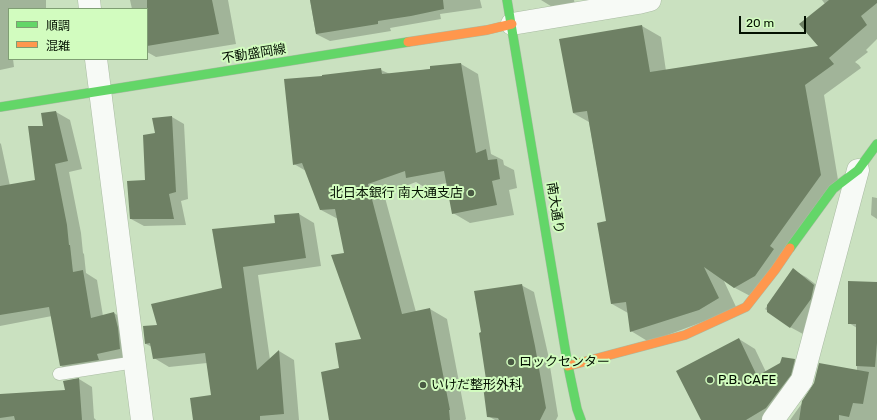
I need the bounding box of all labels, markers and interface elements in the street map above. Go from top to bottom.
legend [8,8,148,60]
scale bar [741,8,808,34]
text: 20 m [746,16,774,30]
text: 順調 [46,19,70,33]
text: 混雑 [46,39,70,53]
street label: 不動盛岡線 [221,41,287,67]
street label: 南大通り [543,181,567,235]
place label: 北日本銀行 南大通支店 [330,185,463,201]
marker: 北日本銀行 南大通支店 [466,188,476,198]
place label: ロックセンター [519,354,610,370]
marker: ロックセンター [506,357,516,367]
place label: P.B. CAFE [718,372,776,388]
marker: P.B. CAFE [705,375,715,385]
place label: いけだ整形外科 [431,377,522,393]
marker: いけだ整形外科 [418,380,428,390]

